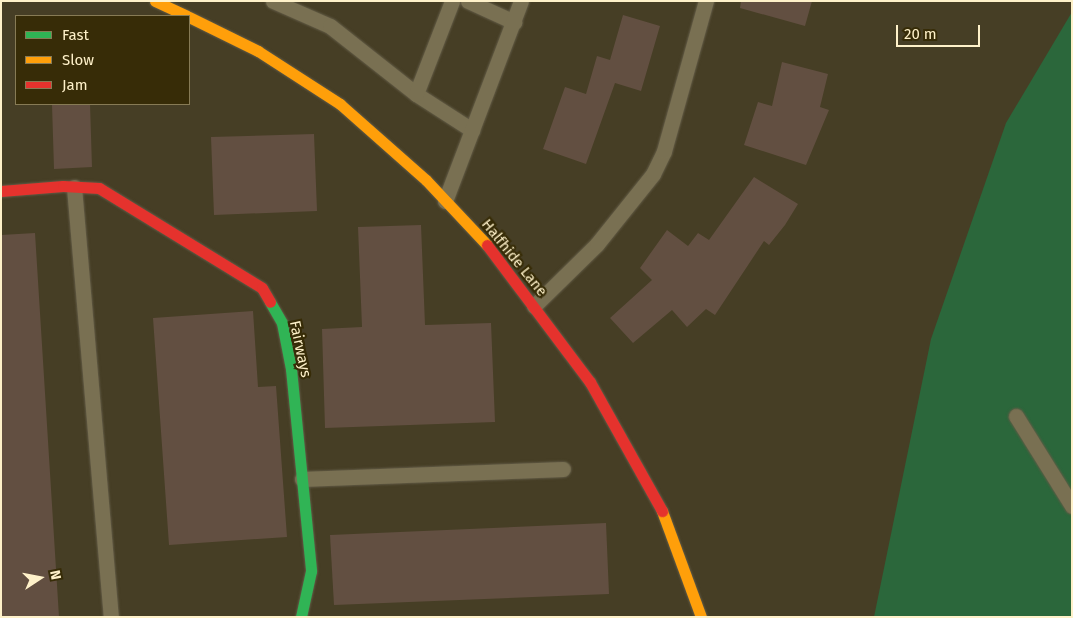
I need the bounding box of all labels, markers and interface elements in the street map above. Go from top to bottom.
legend [15,15,190,105]
scale bar [898,15,982,47]
text: 20 m [904,25,937,43]
text: Fast [62,26,89,44]
text: Slow [62,51,94,69]
text: Jam [62,76,88,94]
street label: Halfhide Lane [477,216,551,300]
street label: Fairways [285,319,315,379]
north arrow [15,553,65,603]
text: N [46,569,64,581]

